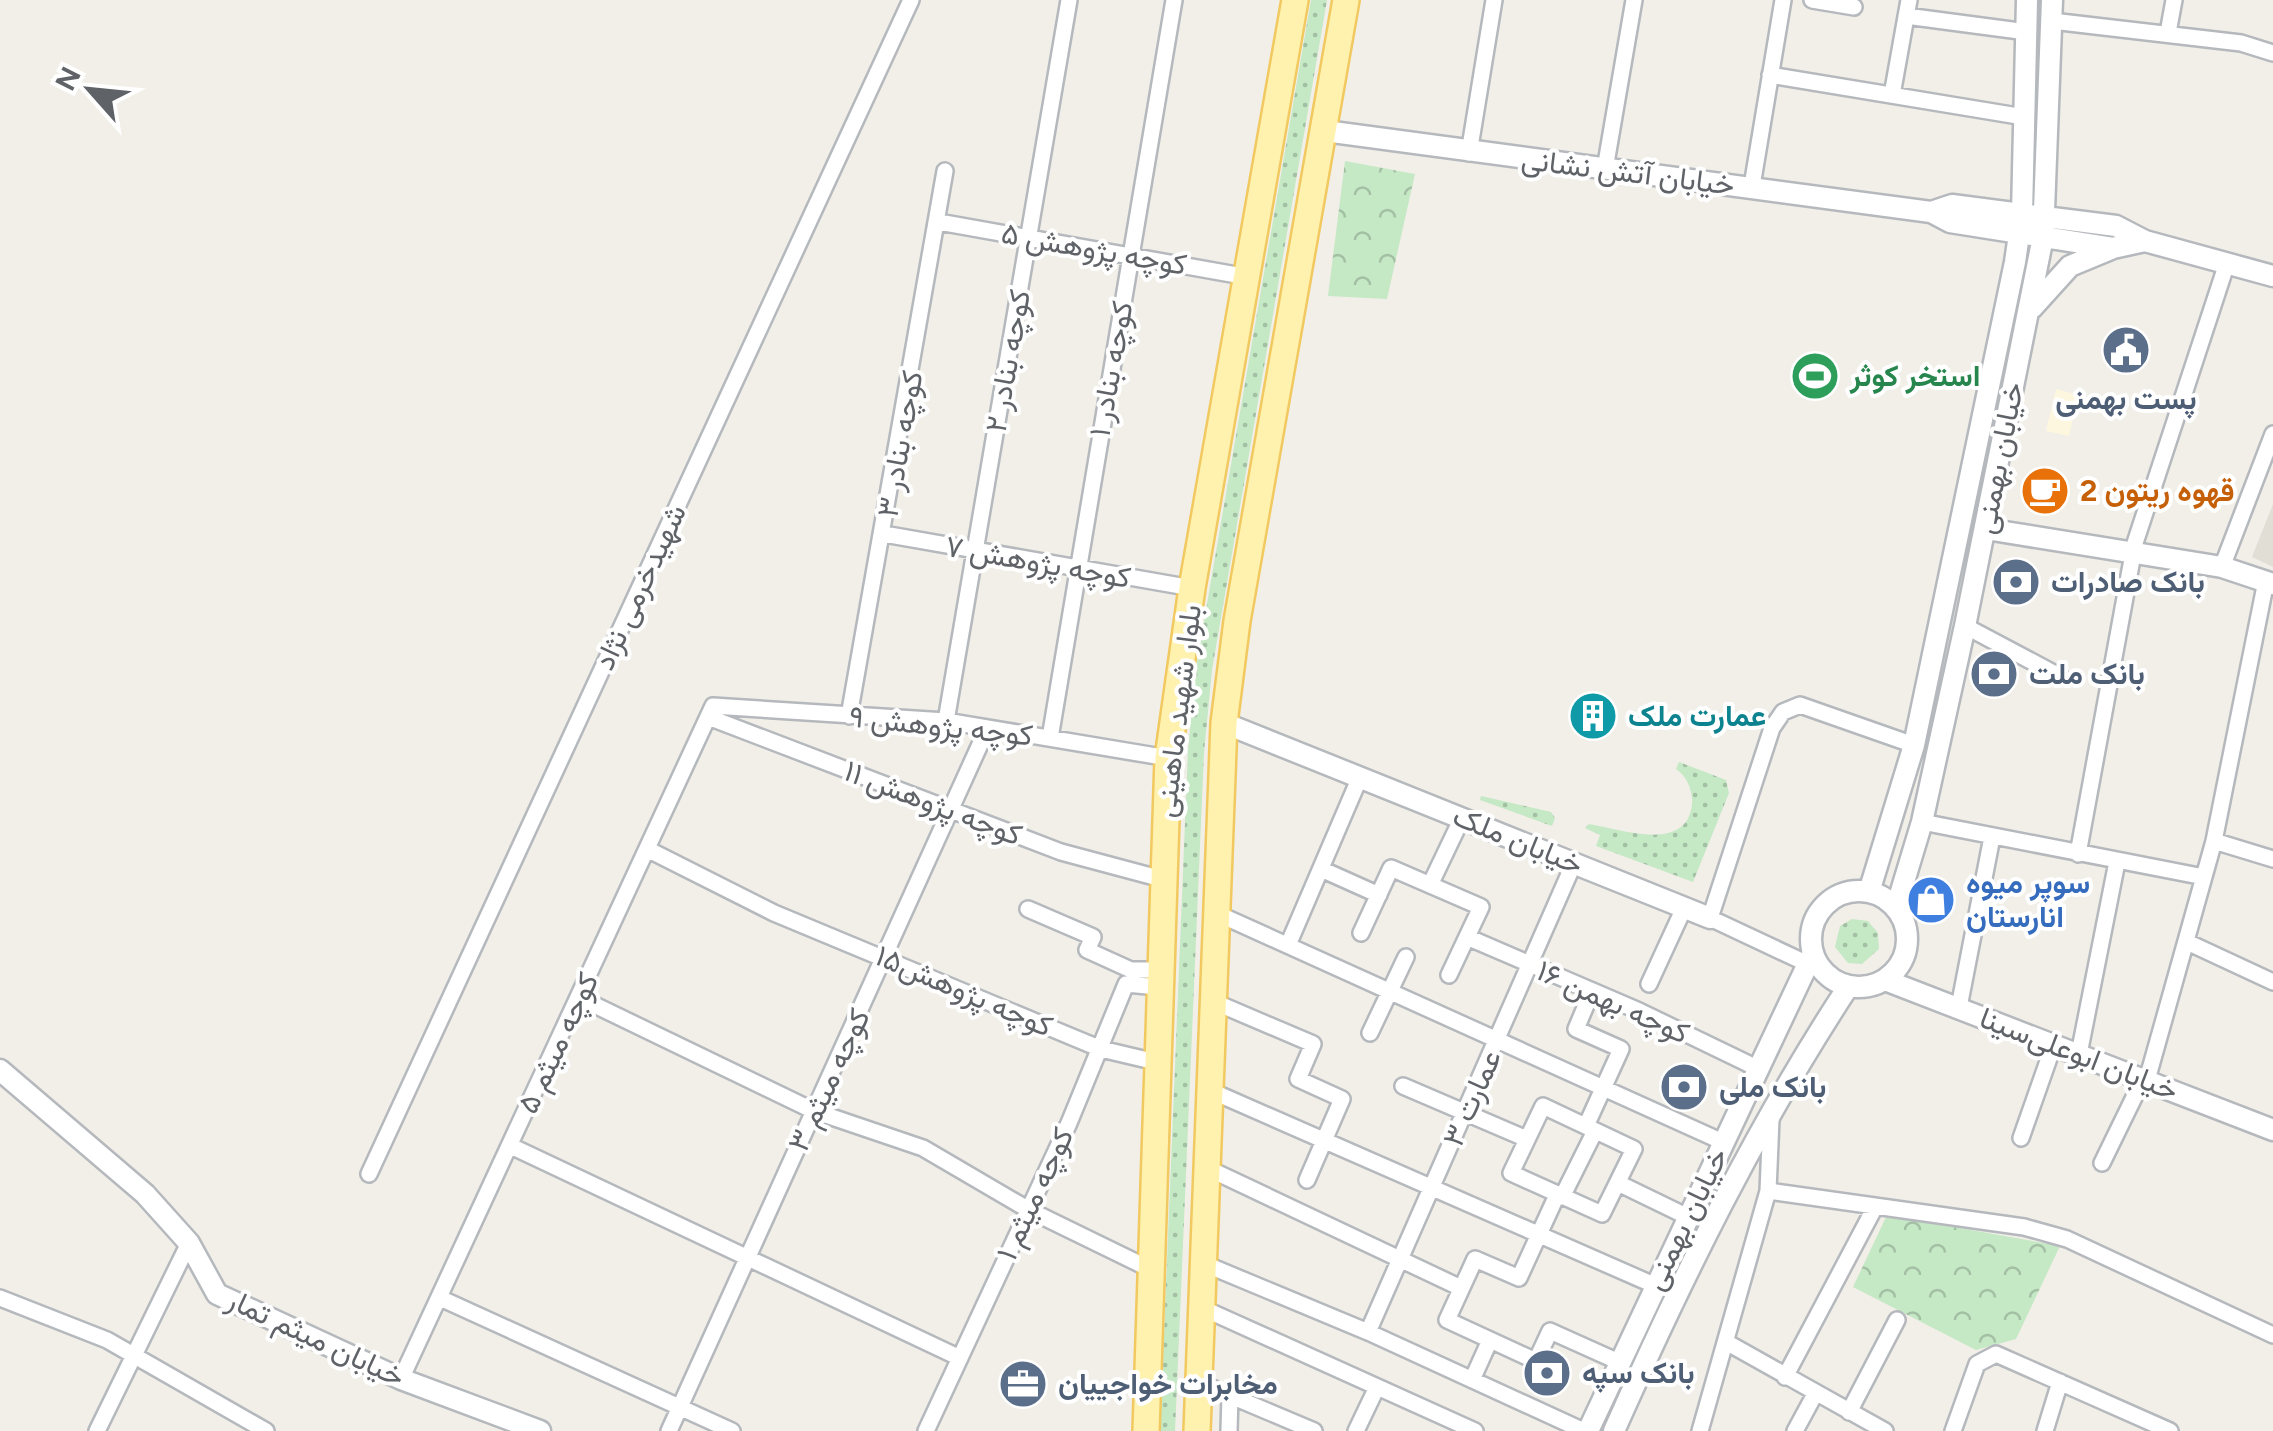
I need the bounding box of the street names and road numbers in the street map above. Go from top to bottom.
street label: خیابان آتش نشانی [1519,140,1737,203]
street label: کوچه پژوهش ۵ [998,214,1190,285]
street label: کوچه بنادر ۲ [977,287,1040,436]
street label: کوچه بنادر ۱ [1080,298,1143,440]
street label: کوچه بنادر ۳ [868,368,933,521]
street label: خیابان بهمنی [1966,379,2031,537]
street label: شهیدخرمی نژاد [585,498,694,676]
street label: کوچه پژوهش ۷ [942,527,1134,598]
street label: بلوار شهید ماهینی [1146,602,1209,820]
street label: کوچه پژوهش ۹ [847,697,1035,756]
street label: کوچه پژوهش ۱۱ [838,752,1027,855]
street label: خیابان ملک [1448,797,1589,882]
street label: کوچه پژوهش۱۵ [869,937,1058,1046]
street label: کوچه بهمن ۱۶ [1530,951,1695,1053]
street label: کوچه میثم ۵ [509,966,608,1120]
street label: خیابان ابوعلی‌سینا [1975,999,2184,1108]
street label: کوچه میثم ۳ [779,1002,880,1158]
street label: عمارت ۳ [1434,1044,1509,1152]
street label: کوچه میثم ۱ [988,1121,1083,1267]
street label: خیابان بهمنی [1635,1142,1736,1296]
street label: خیابان میثم تمار [220,1280,411,1396]

